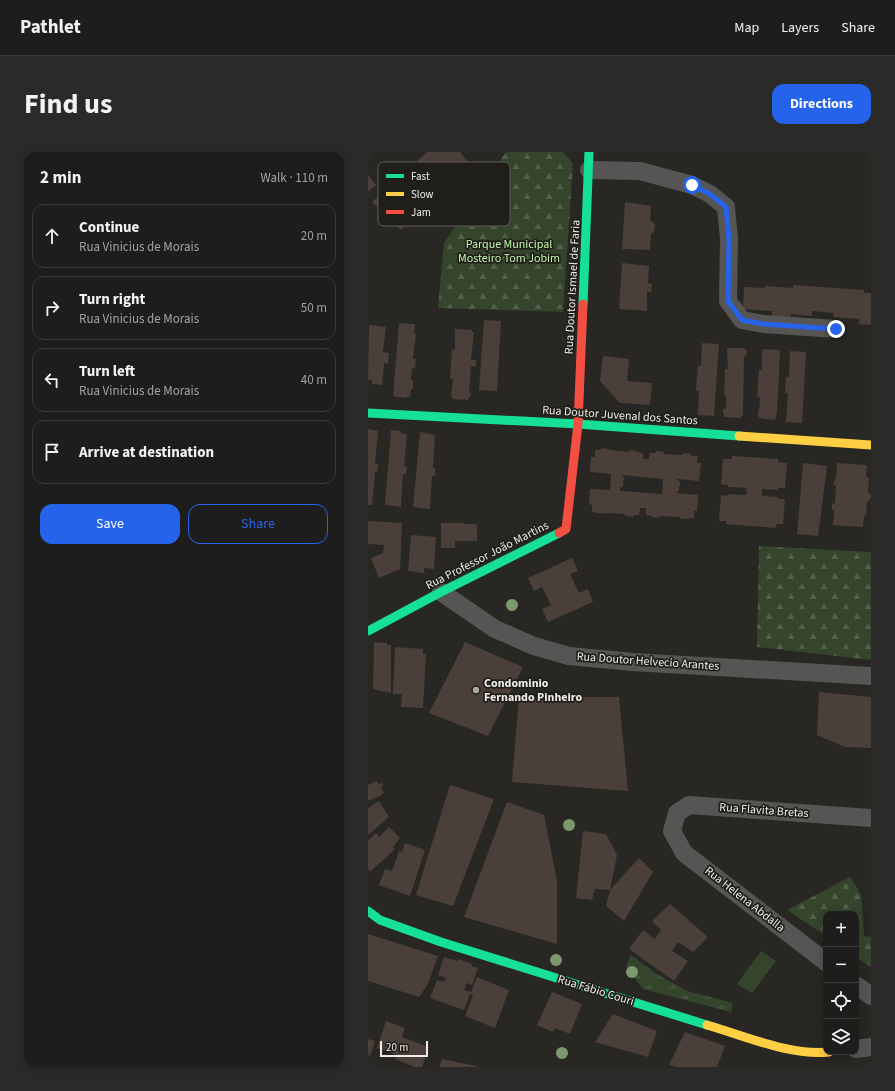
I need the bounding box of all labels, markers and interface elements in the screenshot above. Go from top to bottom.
text: Pathlet [20,14,81,41]
text: Map [734,18,759,38]
text: Layers [781,18,819,38]
text: Share [841,18,875,38]
text: Find us [24,84,112,124]
button: Directions [772,84,871,124]
legend [378,162,510,226]
text: 2 min [40,166,81,190]
text: Walk · 110 m [260,169,328,187]
text: Fast [411,169,430,184]
route start [683,176,701,194]
text: Slow [411,187,434,202]
text: Jam [411,205,431,220]
text: Continue [79,217,139,238]
street label: Rua Doutor Ismael de Faria [560,219,585,355]
icon: ahead [41,225,63,247]
text: 20 m [301,227,327,245]
park label: Parque Municipal Mosteiro Tom Jobim [458,236,560,267]
text: Rua Vinicius de Morais [79,238,199,256]
text: Turn right [79,289,145,310]
icon: right [41,297,63,319]
text: 50 m [301,299,327,317]
text: Rua Vinicius de Morais [79,310,199,328]
route end [827,320,845,338]
text: Turn left [79,361,135,382]
icon: left [41,369,63,391]
text: 40 m [301,371,327,389]
text: Rua Vinicius de Morais [79,382,199,400]
street label: Rua Doutor Juvenal dos Santos [542,402,698,429]
icon: arrive [41,441,63,463]
text: Arrive at destination [79,442,214,463]
button: Save [40,504,180,544]
button: Share [188,504,328,544]
street label: Rua Professor João Martins [423,517,552,594]
street label: Rua Doutor Helvecio Arantes [576,648,720,675]
place label: Condominio Fernando Pinheiro [484,675,582,706]
marker: Condominio Fernando Pinheiro [471,685,481,695]
street label: Rua Flavita Bretas [719,799,809,822]
street label: Rua Helena Abdalla [701,863,788,936]
map controls [823,911,859,1055]
button: + [823,911,859,947]
button: − [823,947,859,983]
street label: Rua Fábio Couri [556,971,636,1010]
button: locate [823,983,859,1019]
button: layers [823,1019,859,1055]
scale bar [380,1039,428,1058]
text: 20 m [386,1040,408,1055]

